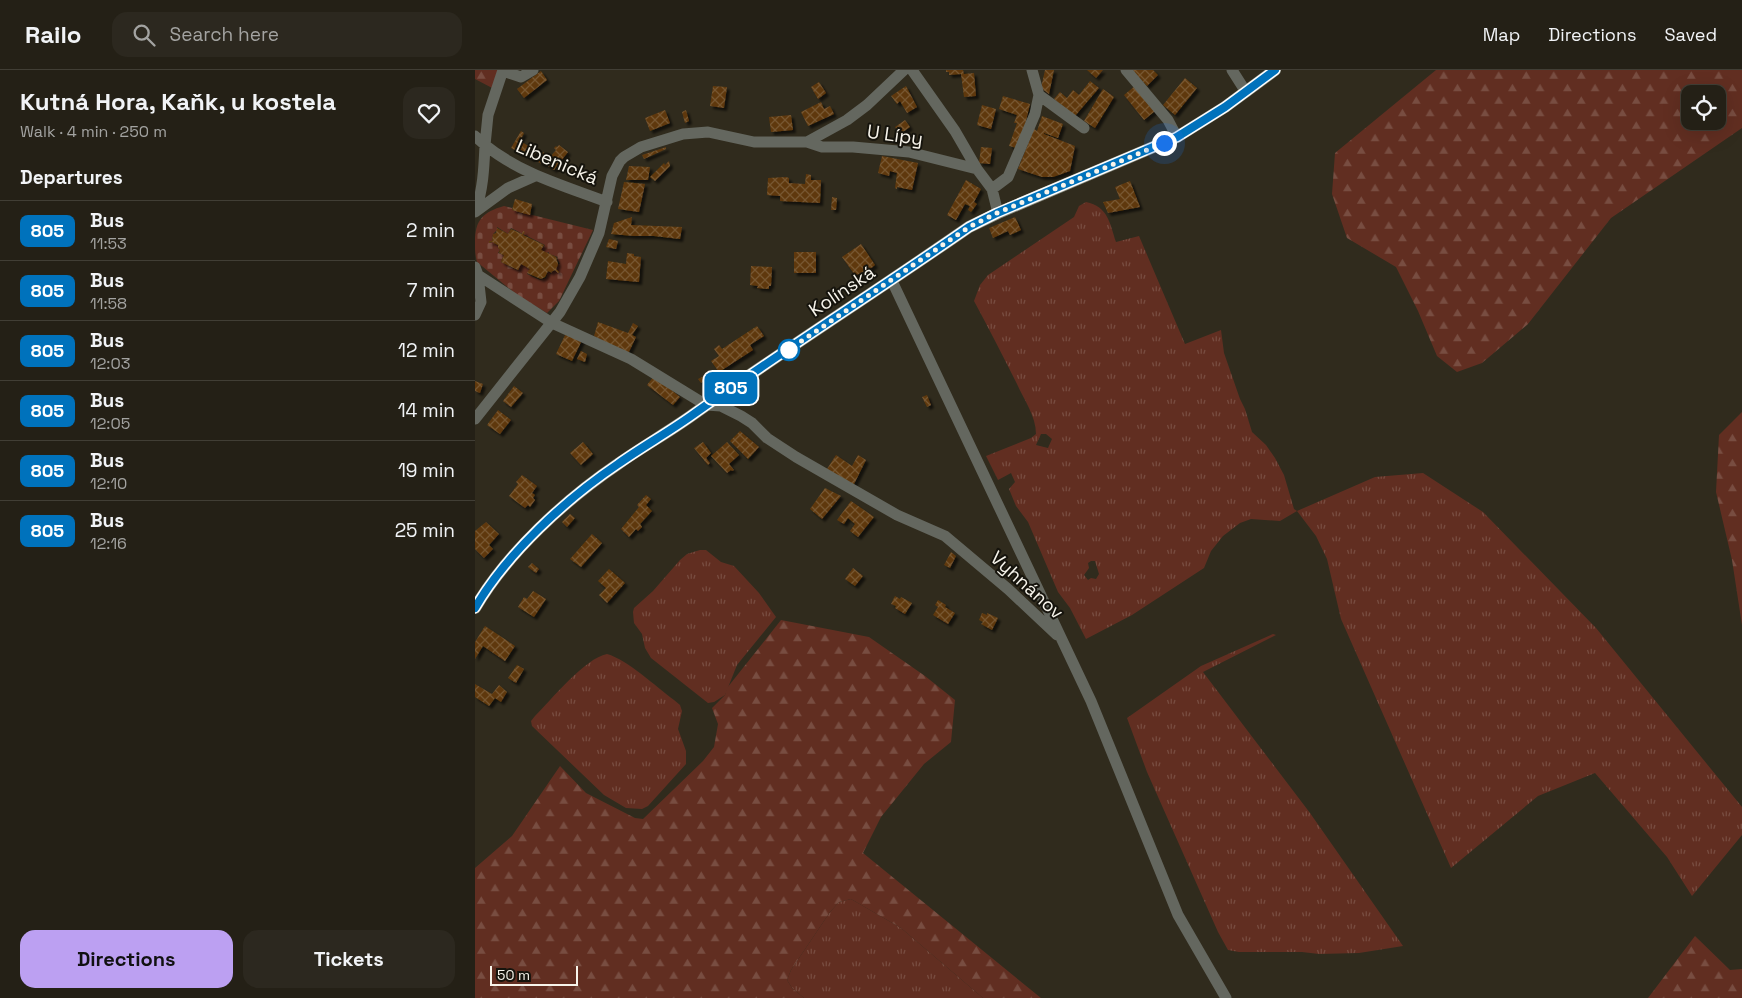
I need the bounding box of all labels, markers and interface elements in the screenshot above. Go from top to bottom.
search box [112,12,462,57]
text: Railo [25,19,82,50]
icon: search [130,21,158,49]
text: Search here [170,22,279,47]
text: Map [1483,23,1520,46]
text: Directions [1548,23,1637,46]
text: Saved [1665,23,1717,46]
map controls [1681,85,1726,130]
button: locate [1681,85,1726,130]
text: Kutná Hora, Kaňk, u kostela [20,86,336,117]
button: heart [403,87,455,139]
street label: U Lípy [865,119,925,151]
text: Walk · 4 min · 250 m [20,121,167,142]
your location [1152,131,1177,156]
street label: Libenická [512,133,602,191]
text: Departures [20,165,123,190]
text: Bus [90,208,124,233]
text: 2 min [406,218,455,243]
text: 805 [31,219,64,242]
text: 11:53 [90,233,127,254]
street label: Kolínská [804,260,880,322]
text: Bus [90,268,124,293]
text: 7 min [407,278,455,303]
text: 805 [31,279,64,302]
text: 11:58 [90,293,127,314]
text: Bus [90,328,124,353]
text: 12 min [398,338,455,363]
text: 805 [31,339,64,362]
unlabelled marker [778,339,800,361]
text: 12:03 [90,353,130,374]
line badge: 805 [702,372,760,404]
text: 805 [714,376,748,399]
text: Bus [90,388,124,413]
text: 14 min [398,398,455,423]
text: 805 [31,399,64,422]
text: 12:05 [90,413,130,434]
text: Bus [90,448,124,473]
text: 19 min [398,458,455,483]
text: 805 [31,459,64,482]
text: 12:10 [90,473,127,494]
text: Bus [90,508,124,533]
text: 25 min [395,518,455,543]
text: 805 [31,519,64,542]
text: 12:16 [90,533,127,554]
street label: Vyhnánov [985,545,1069,625]
button: Directions [20,930,233,988]
button: Tickets [243,930,455,988]
scale bar [490,963,577,986]
text: 50 m [497,966,530,984]

